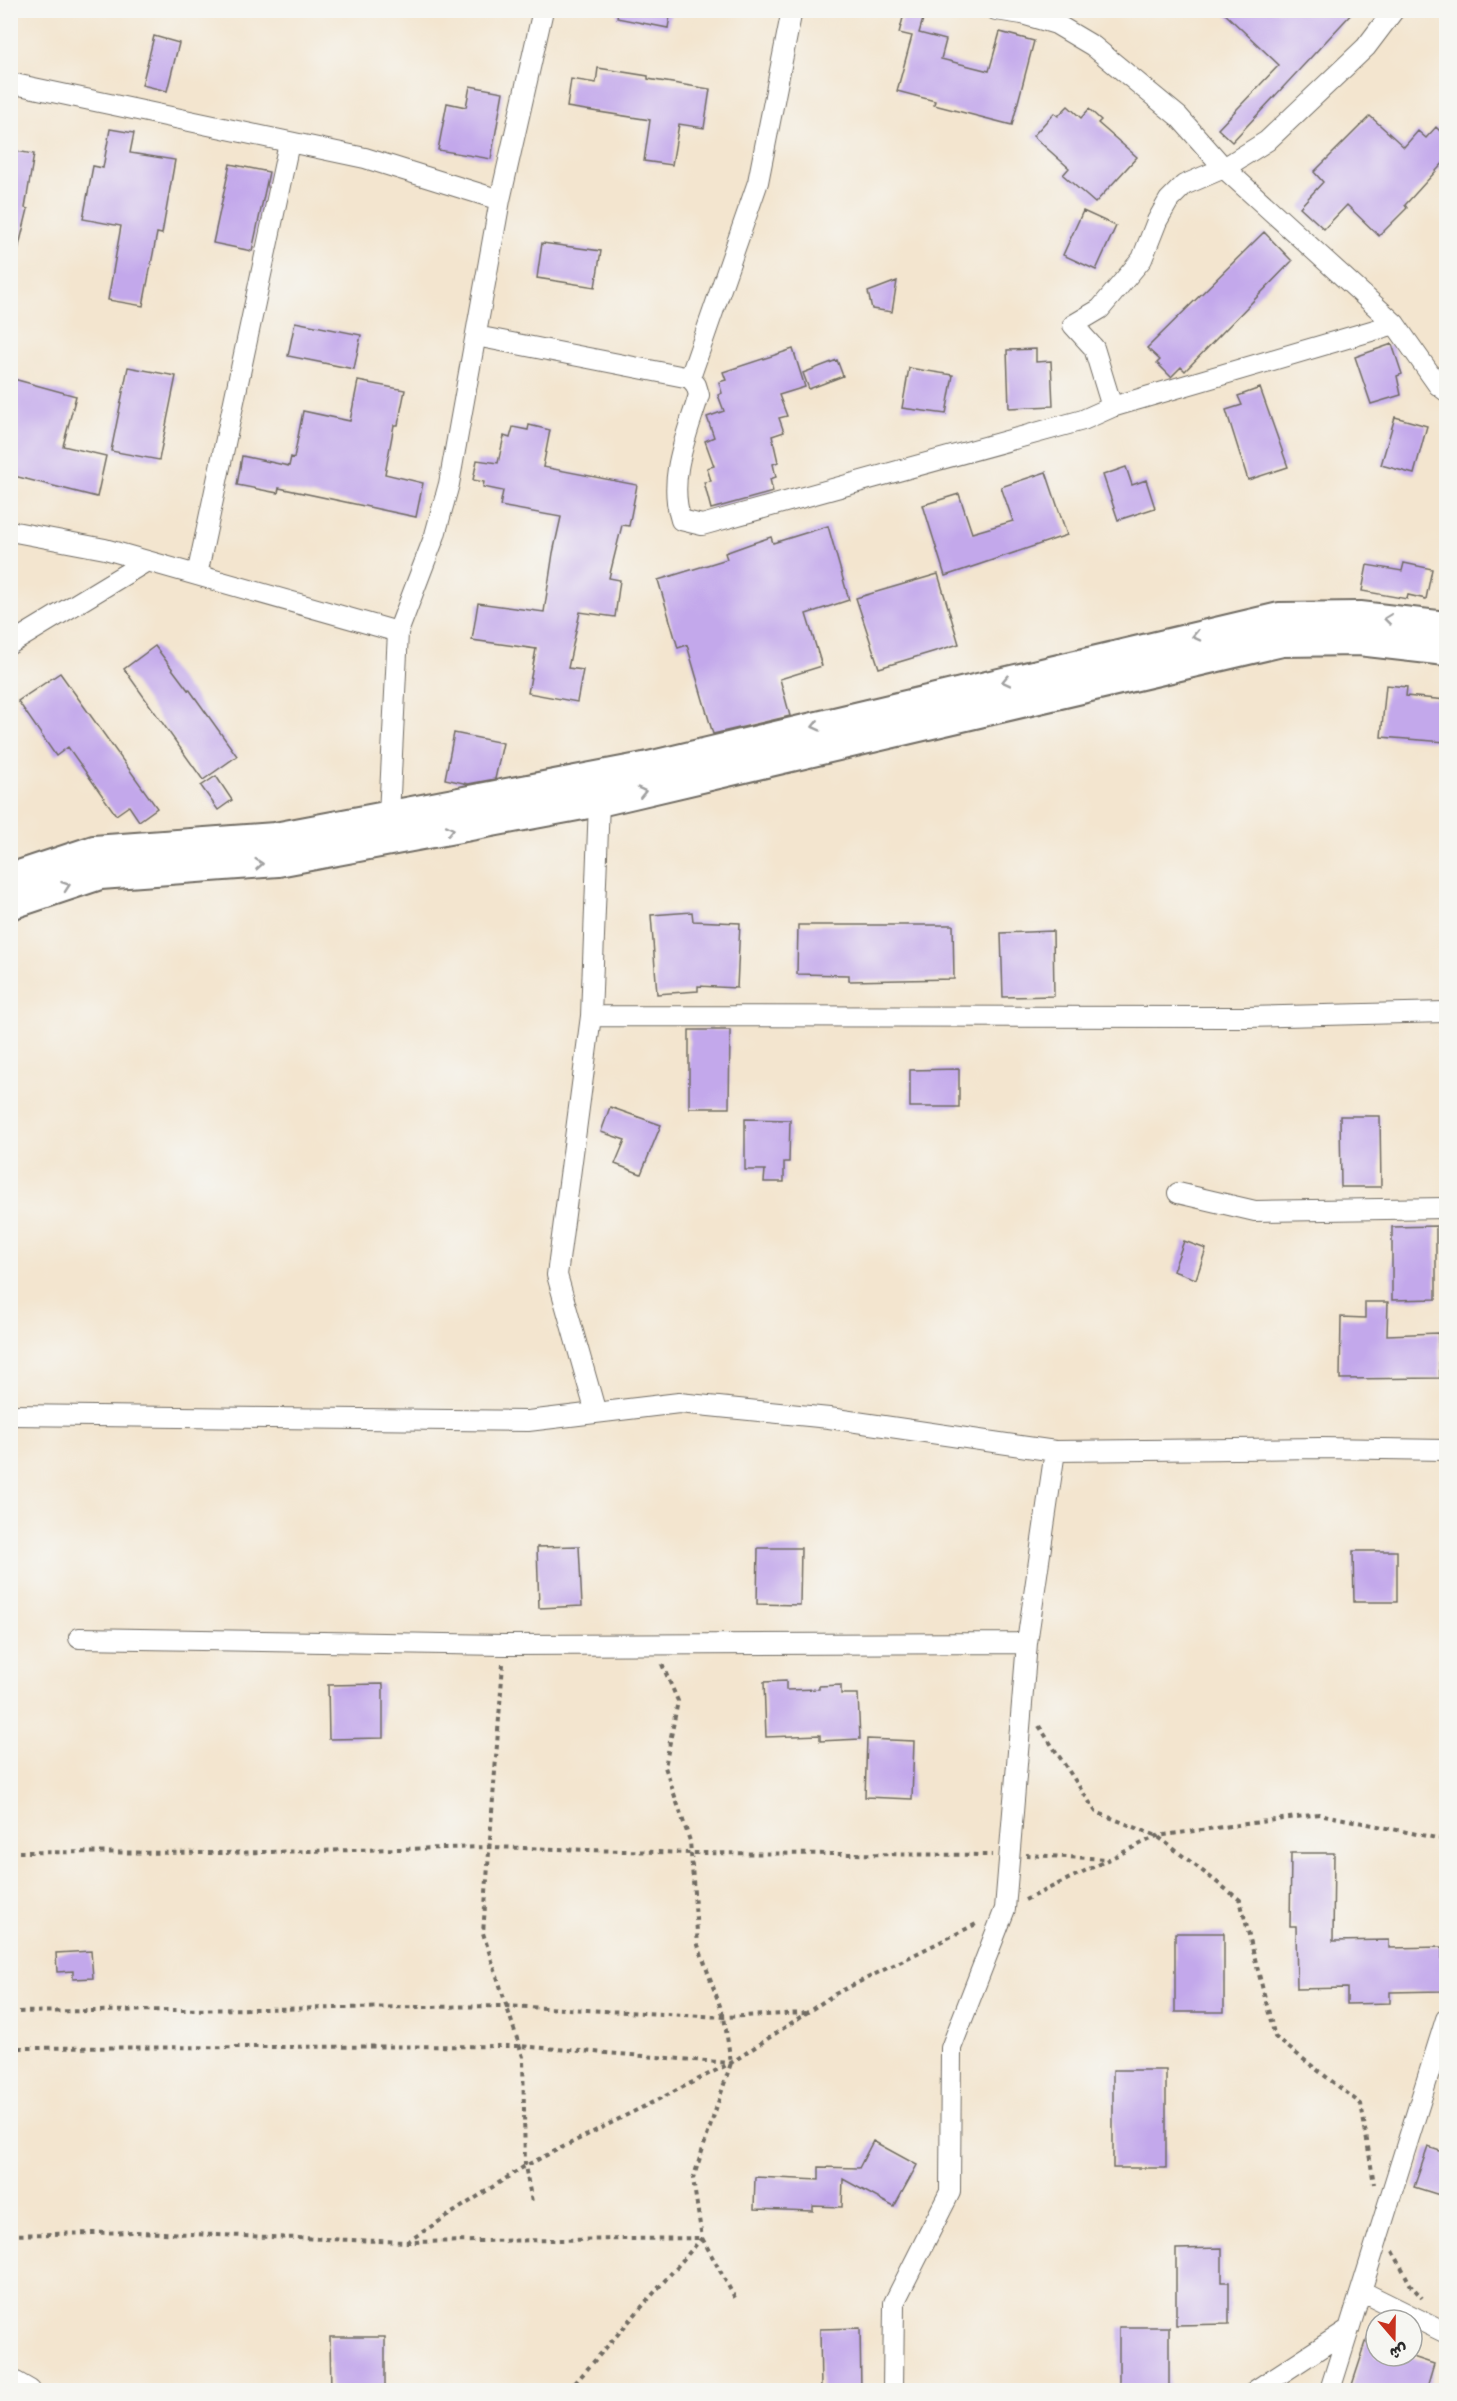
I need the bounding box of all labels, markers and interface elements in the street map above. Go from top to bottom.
one-way arrow [1384,613,1393,626]
one-way arrow [1191,629,1201,642]
one-way arrow [1001,674,1011,687]
one-way arrow [812,718,822,731]
one-way arrow [637,787,647,800]
one-way arrow [445,824,455,837]
one-way arrow [254,857,263,870]
one-way arrow [60,881,71,894]
north arrow [1364,2308,1424,2368]
text: ش [1386,2335,1412,2368]

